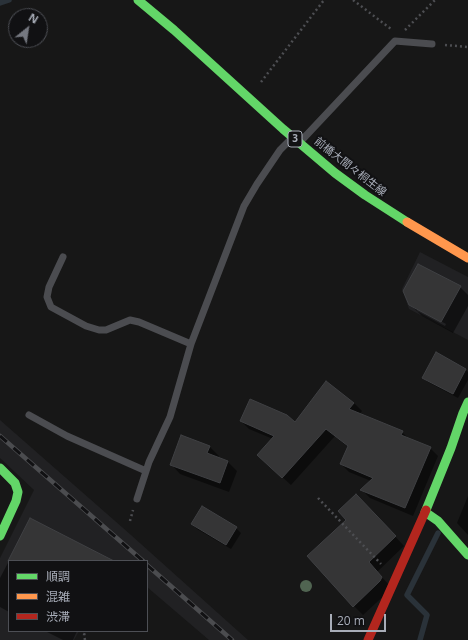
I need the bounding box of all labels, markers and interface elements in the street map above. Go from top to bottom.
north arrow [8,8,48,48]
text: N [26,9,41,27]
road number: 3 [288,131,302,147]
street label: 前橋大間々桐生線 [311,135,389,199]
legend [8,560,148,632]
text: 順調 [46,568,70,585]
text: 混雑 [46,588,70,605]
scale bar [332,606,388,632]
text: 渋滞 [46,608,70,625]
text: 20 m [337,612,365,629]

